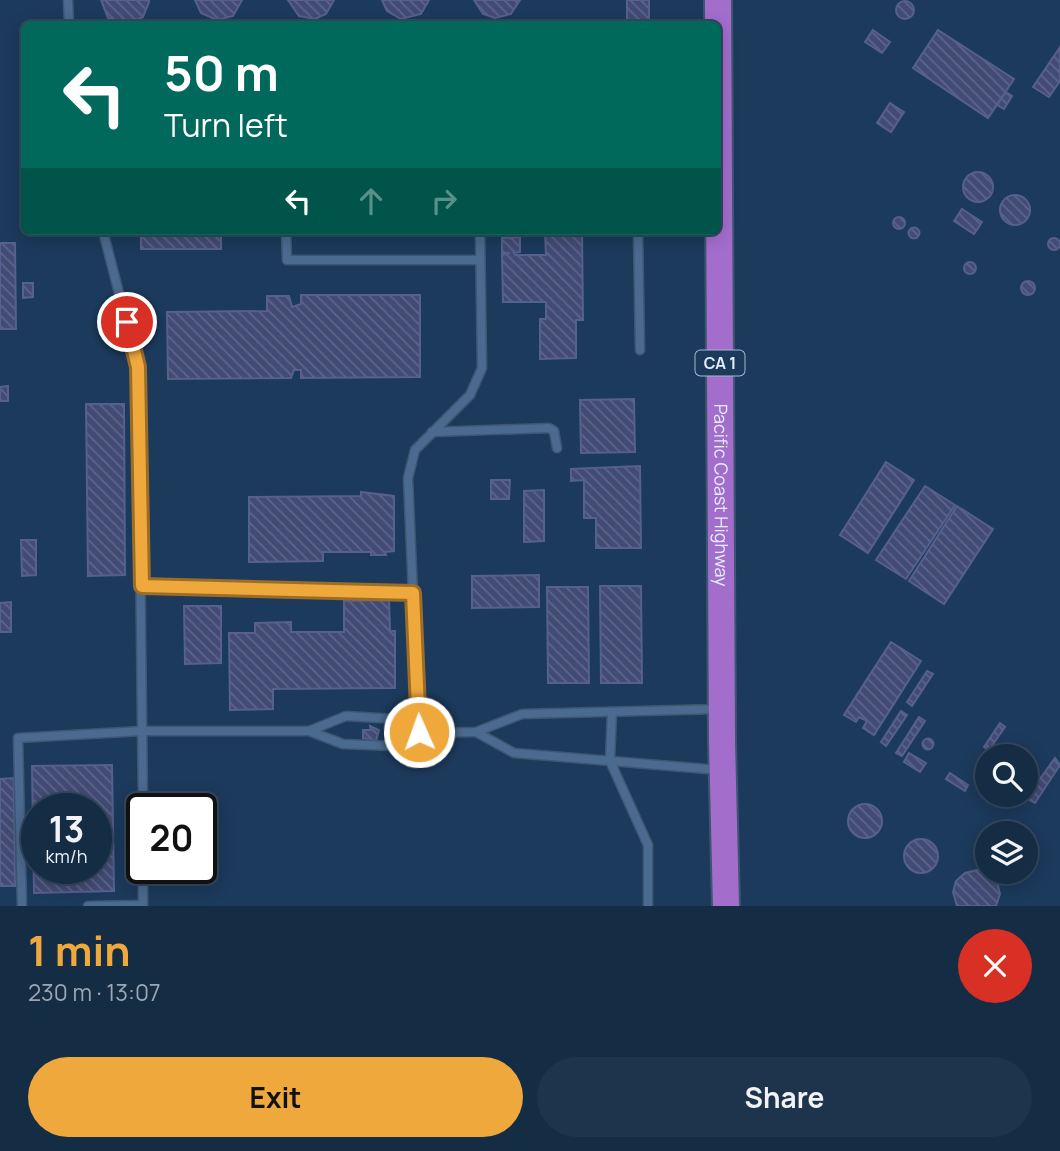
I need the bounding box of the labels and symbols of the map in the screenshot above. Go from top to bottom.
pin [97,292,157,352]
road number: CA 1 [696,350,744,376]
street label: Pacific Coast Highway [709,404,734,587]
position arrow [382,695,456,769]
speed limit sign: 20 [126,793,217,884]

